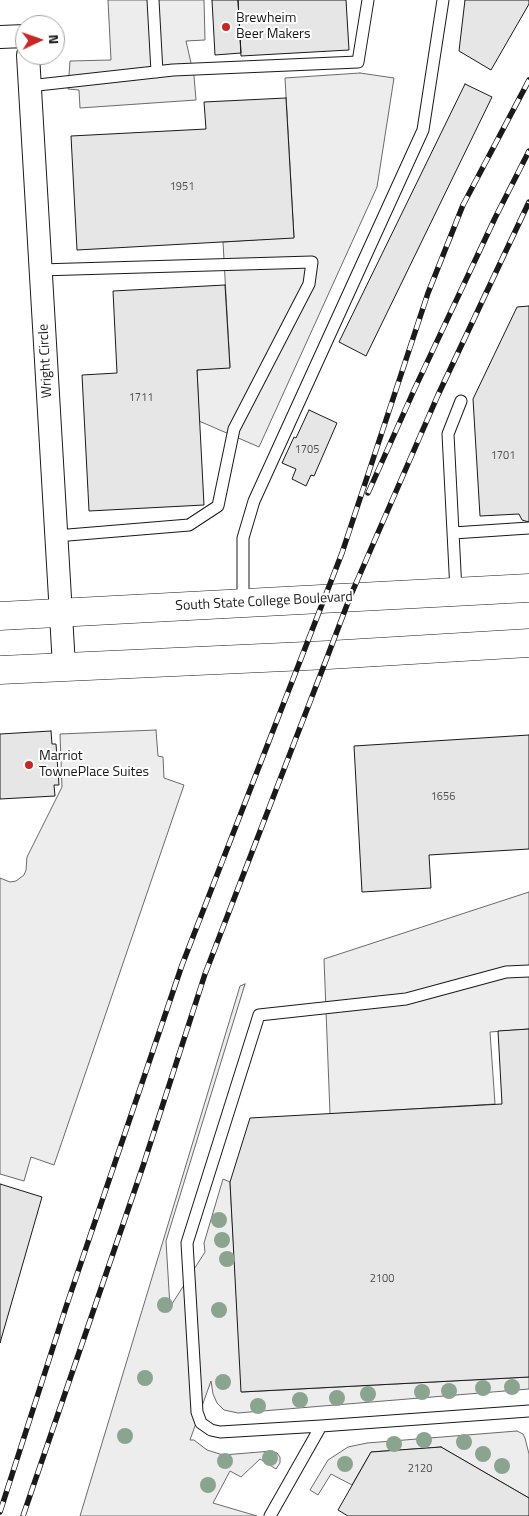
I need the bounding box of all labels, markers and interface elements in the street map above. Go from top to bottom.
place label: Brewheim Beer Makers [236,11,310,44]
north arrow [15,15,65,65]
marker: Brewheim Beer Makers [220,21,232,33]
text: N [44,34,65,45]
house number: 1951 [170,180,194,194]
street label: Wright Circle [36,323,56,399]
house number: 1711 [129,391,153,405]
house number: 1705 [295,443,319,457]
house number: 1701 [491,449,515,463]
street label: South State College Boulevard [175,589,353,615]
place label: Marriot TownePlace Suites [39,749,149,782]
marker: Marriot TownePlace Suites [23,759,35,771]
house number: 1656 [431,790,455,804]
house number: 2100 [370,1272,394,1286]
house number: 2120 [408,1462,432,1476]

